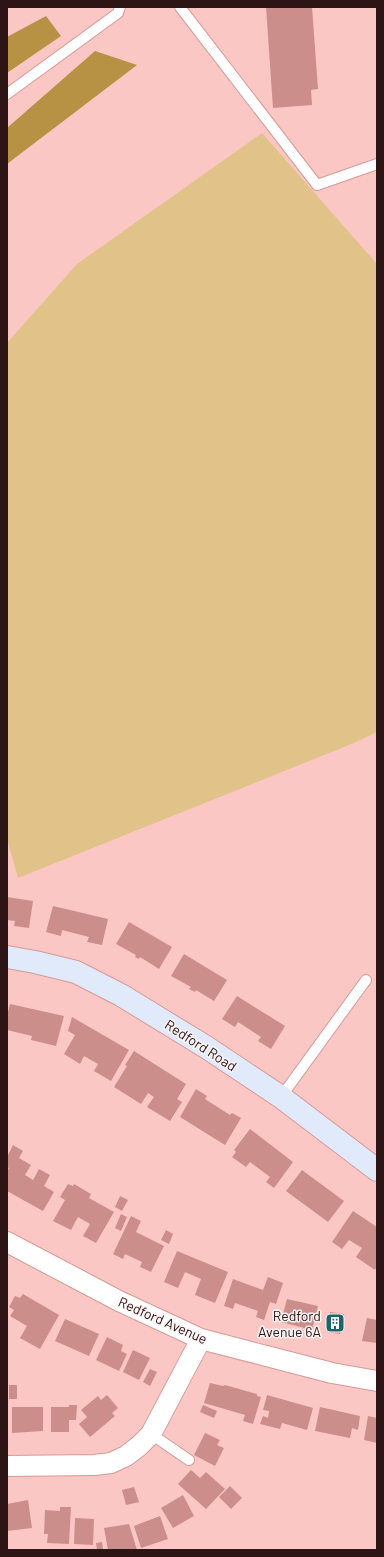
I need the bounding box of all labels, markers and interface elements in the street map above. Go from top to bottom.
street label: Redford Road [162,1016,240,1074]
street label: Redford Avenue [116,1293,210,1347]
place label: Redford Avenue 6A [258,1307,322,1340]
building icon: Redford Avenue 6A [324,1312,346,1334]

